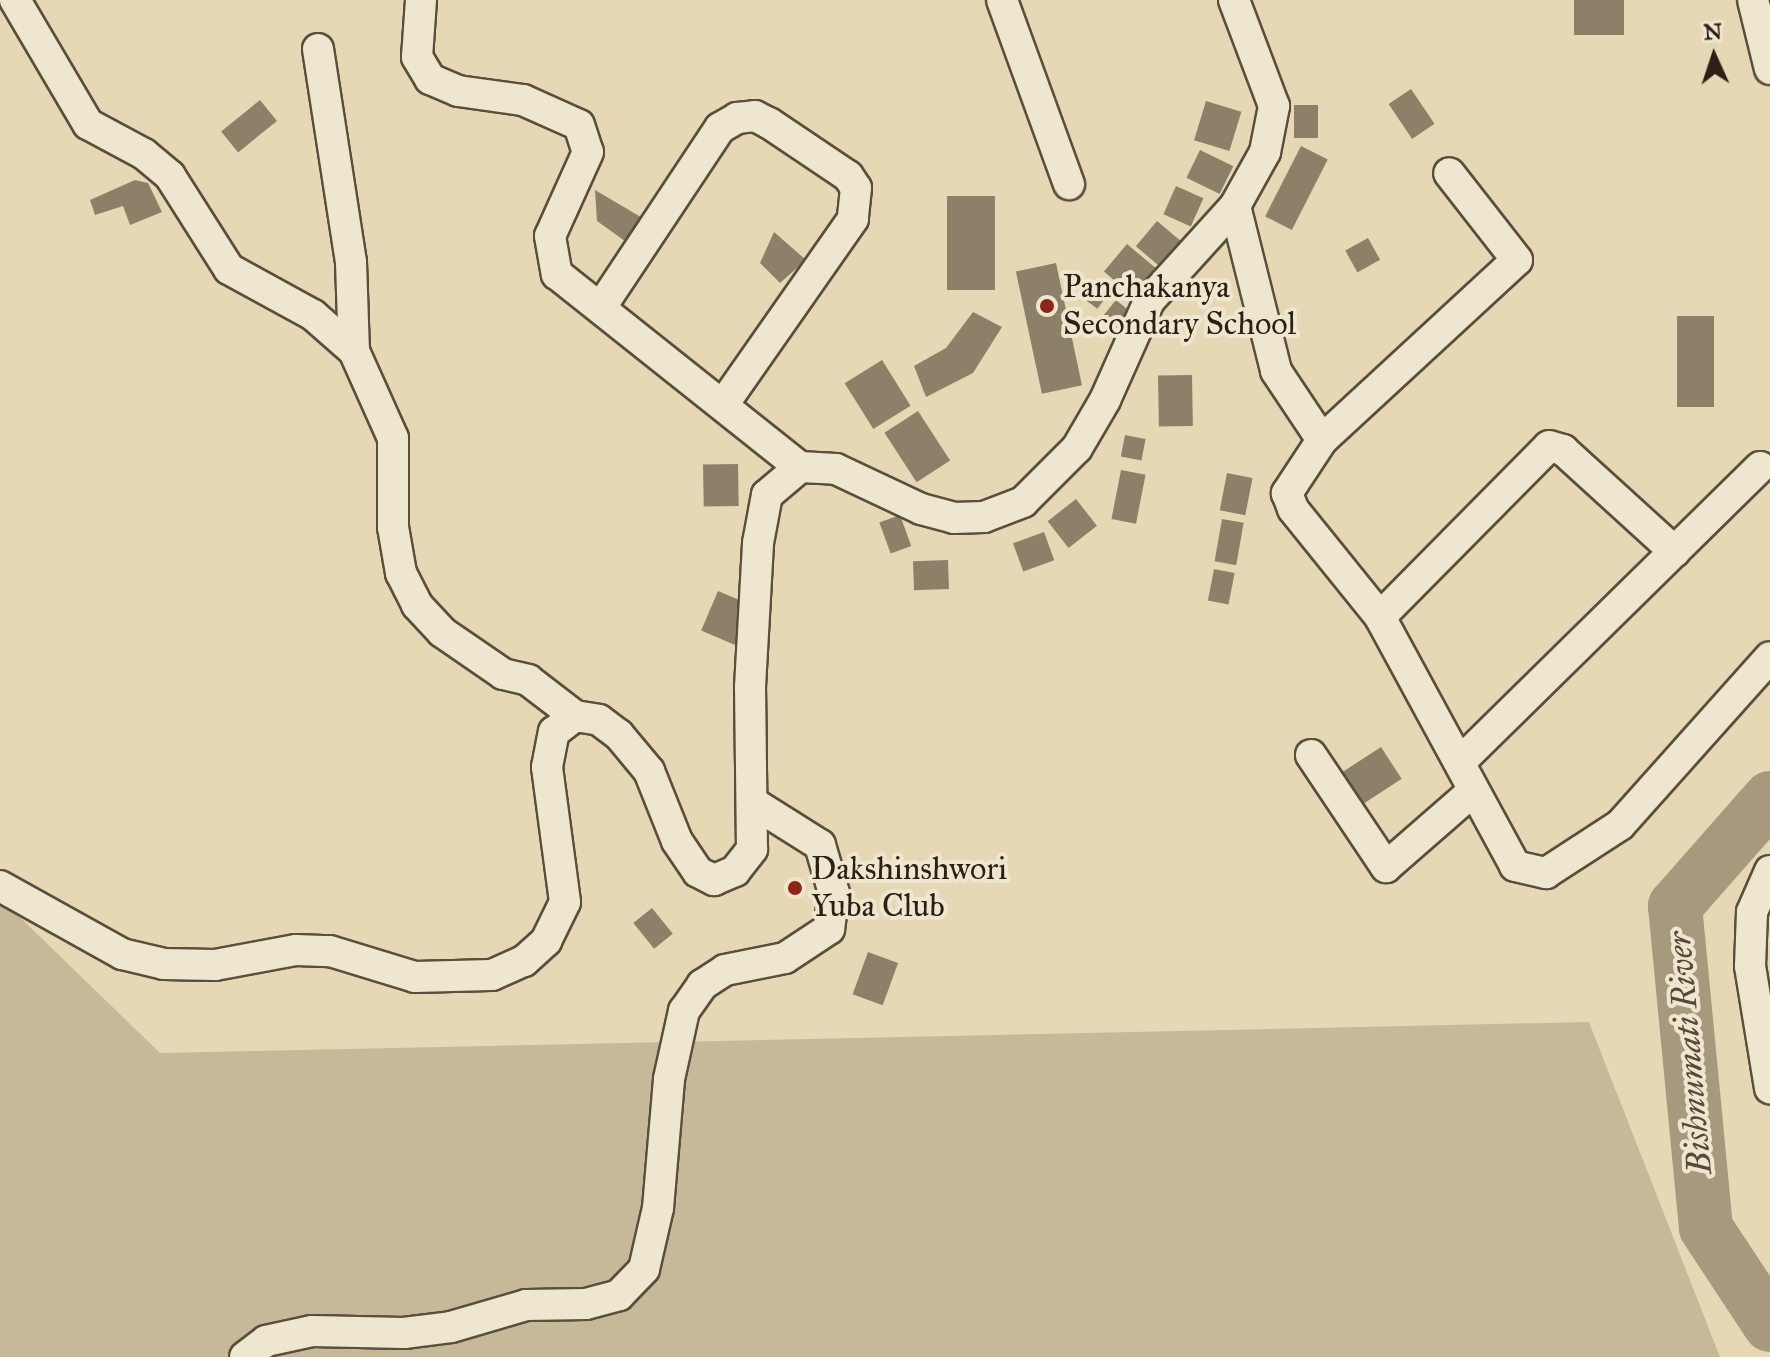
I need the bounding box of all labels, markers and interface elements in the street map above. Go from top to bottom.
north arrow [1674,16,1754,96]
text: N [1703,18,1723,46]
place label: Panchakanya Secondary School [1063,269,1296,344]
marker: Panchakanya Secondary School [1038,297,1056,315]
place label: Dakshinshwori Yuba Club [811,851,1007,926]
marker: Dakshinshwori Yuba Club [786,879,804,897]
water label: Bishnumati River [1658,930,1720,1176]

